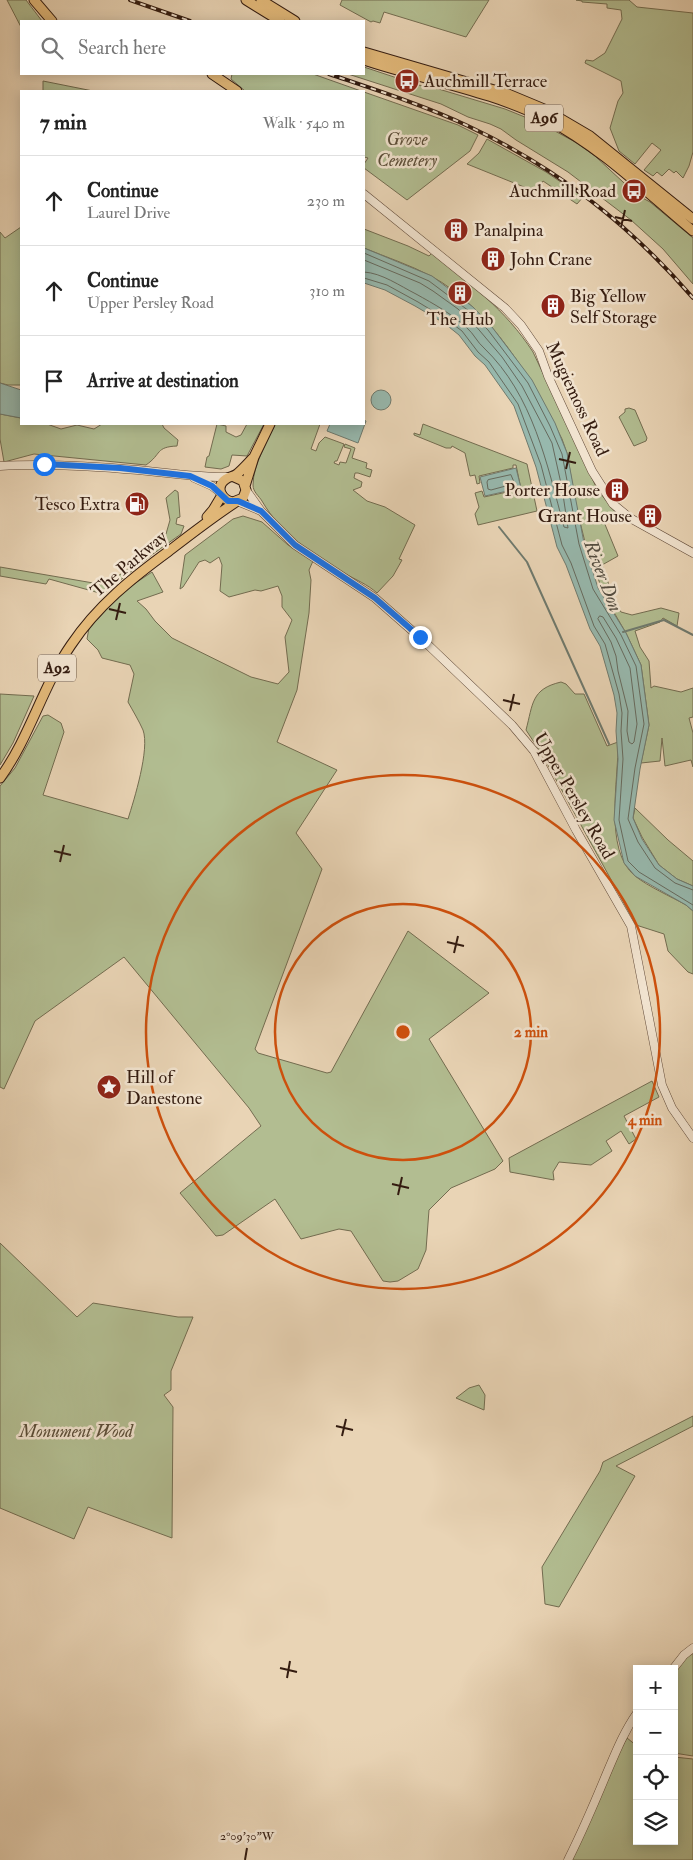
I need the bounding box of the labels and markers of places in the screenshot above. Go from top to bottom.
bus stop icon: Auchmill Terrace [394,68,420,94]
place label: Auchmill Terrace [423,70,548,93]
bus stop icon: Auchmill Road [621,178,647,204]
place label: Auchmill Road [508,180,616,203]
building icon: Panalpina [443,217,469,243]
place label: Panalpina [474,219,544,242]
building icon: John Crane [480,246,506,272]
place label: John Crane [509,248,592,271]
building icon: The Hub [447,280,473,306]
place label: Big Yellow Self Storage [570,285,657,329]
building icon: Big Yellow Self Storage [540,293,566,319]
place label: The Hub [427,308,494,331]
building icon: Porter House [604,477,630,503]
place label: Porter House [505,479,600,502]
fuel station icon: Tesco Extra [124,491,150,517]
place label: Tesco Extra [35,493,121,516]
building icon: Grant House [637,503,663,529]
place label: Grant House [538,505,632,528]
centre of rings [394,1023,412,1041]
place label: Hill of Danestone [126,1066,203,1110]
place icon: Hill of Danestone [96,1074,122,1100]

